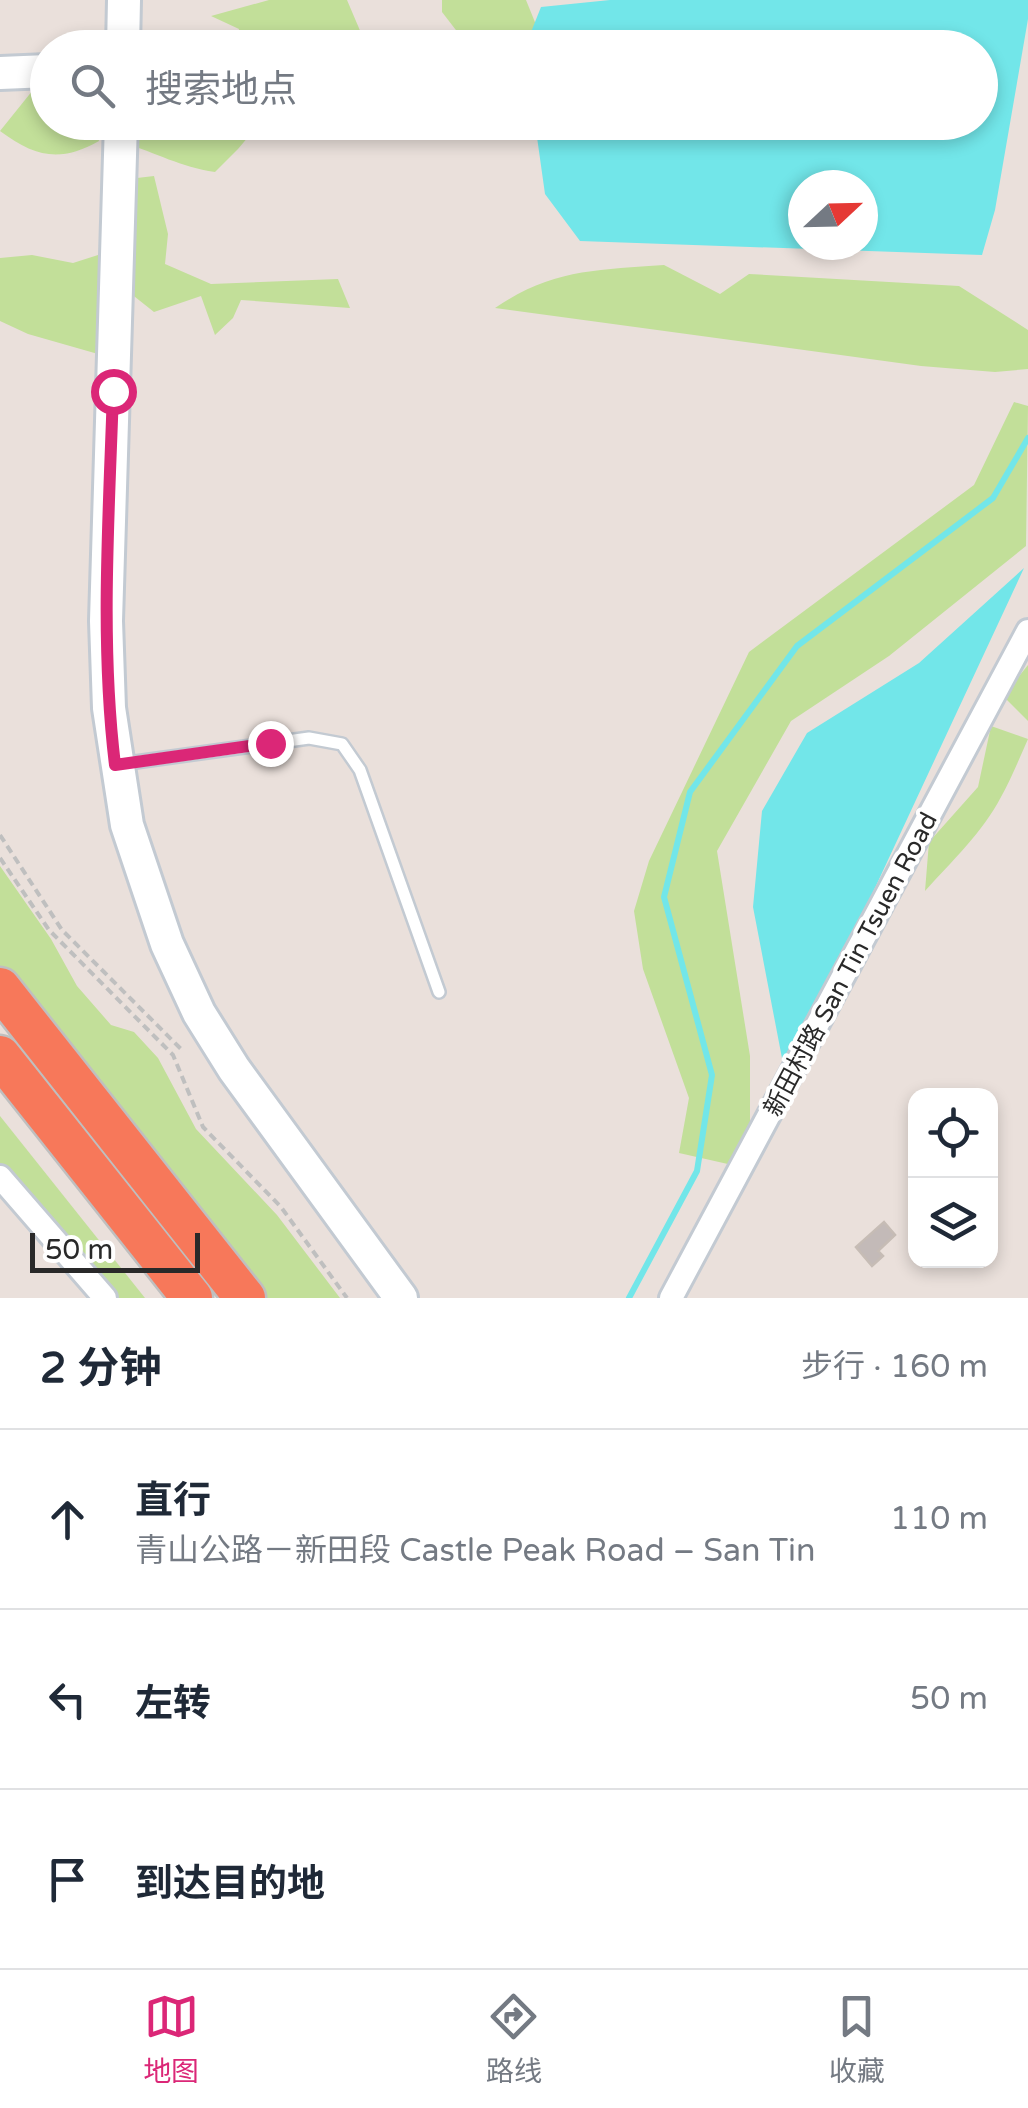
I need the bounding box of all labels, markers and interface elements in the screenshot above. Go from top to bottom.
search box [30,30,998,140]
icon: search [65,58,120,113]
text: 搜索地点 [145,67,297,113]
north arrow [788,170,878,260]
route start [91,369,137,415]
route end [248,721,294,767]
street label: 新田村路 San Tin Tsuen Road [758,807,944,1122]
map controls [908,1088,998,1268]
button: locate [908,1088,998,1178]
button: layers [908,1178,998,1268]
scale bar [30,1228,200,1272]
text: 50 m [45,1233,113,1267]
text: 2 分钟 [40,1343,161,1394]
text: 步行 · 160 m [801,1348,988,1386]
text: 直行 [135,1478,211,1524]
icon: ahead [40,1492,95,1547]
text: 110 m [890,1500,988,1538]
text: 青山公路－新田段 Castle Peak Road – San Tin [135,1532,815,1570]
icon: left [40,1672,95,1727]
text: 50 m [910,1680,988,1718]
text: 左转 [135,1681,211,1727]
icon: arrive [40,1852,95,1907]
text: 到达目的地 [135,1861,325,1907]
tab: 地图 [143,1989,199,2089]
tab: 路线 [486,1989,542,2089]
tab: 收藏 [829,1989,885,2089]

